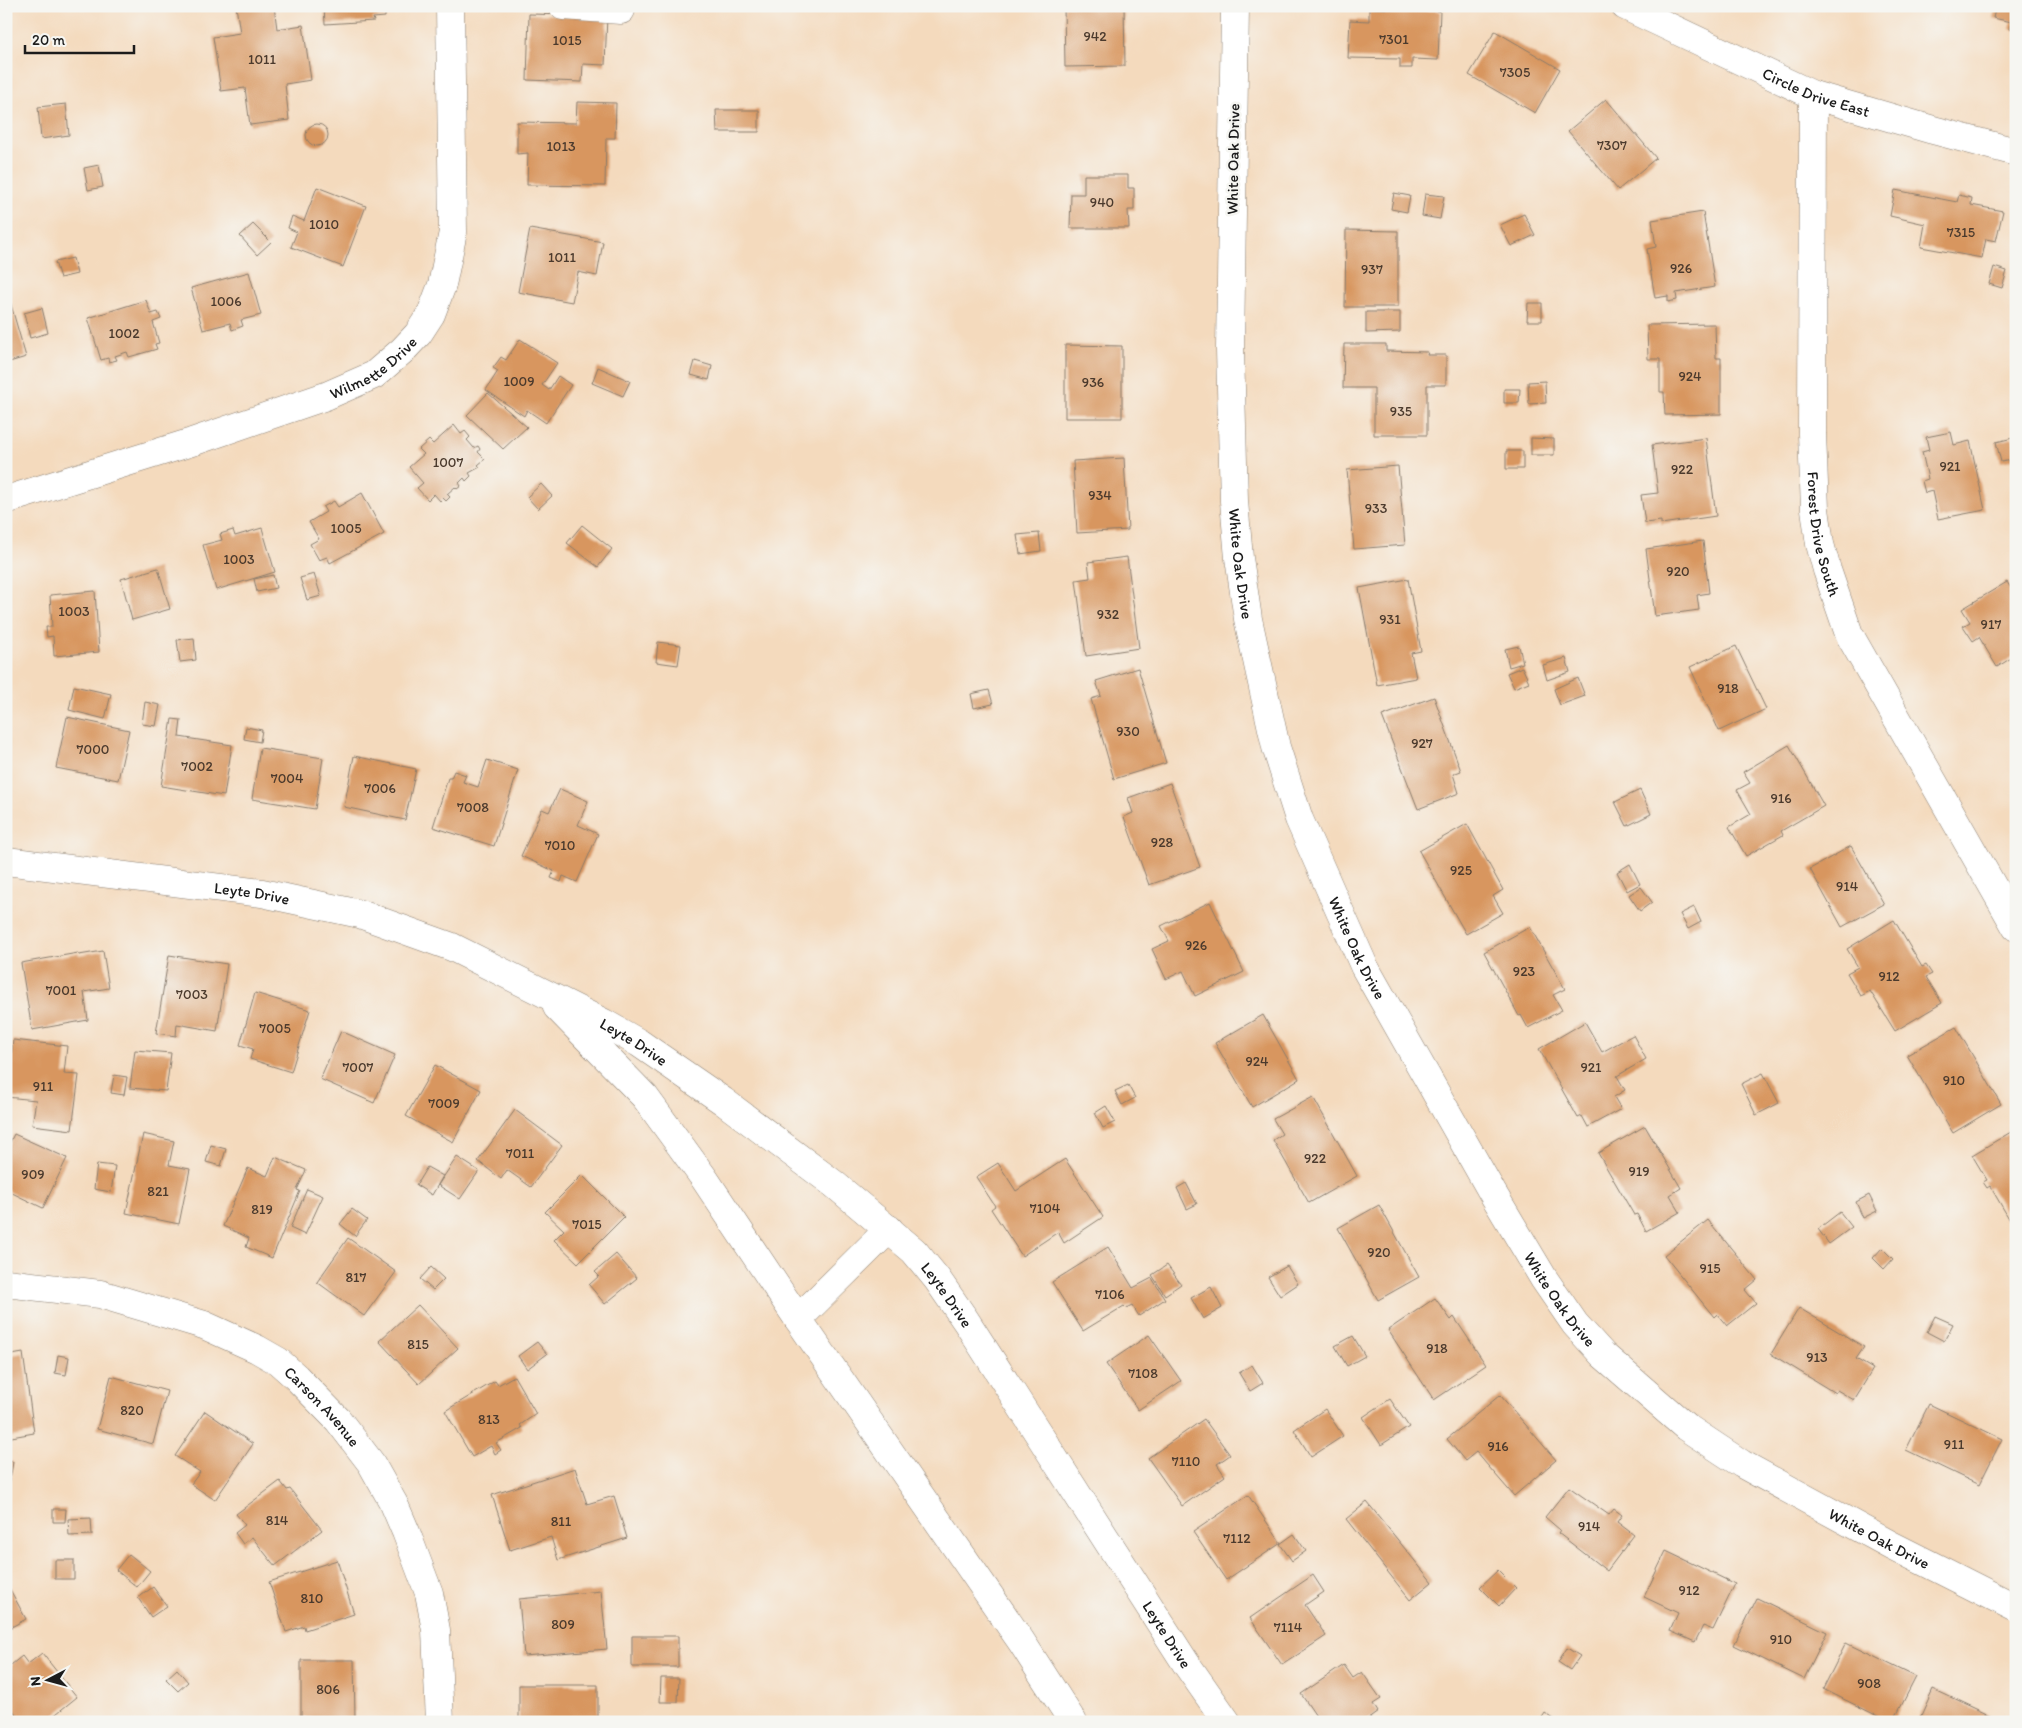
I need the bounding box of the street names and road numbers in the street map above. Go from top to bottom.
street label: Circle Drive East [1759,63,1872,121]
street label: White Oak Drive [1223,103,1243,215]
street label: Wilmette Drive [326,332,421,403]
street label: Forest Drive South [1804,471,1845,599]
street label: White Oak Drive [1225,507,1257,620]
street label: Leyte Drive [213,878,291,908]
street label: White Oak Drive [1325,894,1390,1002]
street label: Leyte Drive [597,1013,671,1069]
street label: White Oak Drive [1520,1248,1600,1350]
street label: Leyte Drive [917,1258,977,1331]
street label: Carson Avenue [281,1362,364,1450]
street label: White Oak Drive [1826,1504,1933,1573]
street label: Leyte Drive [1139,1597,1196,1672]

